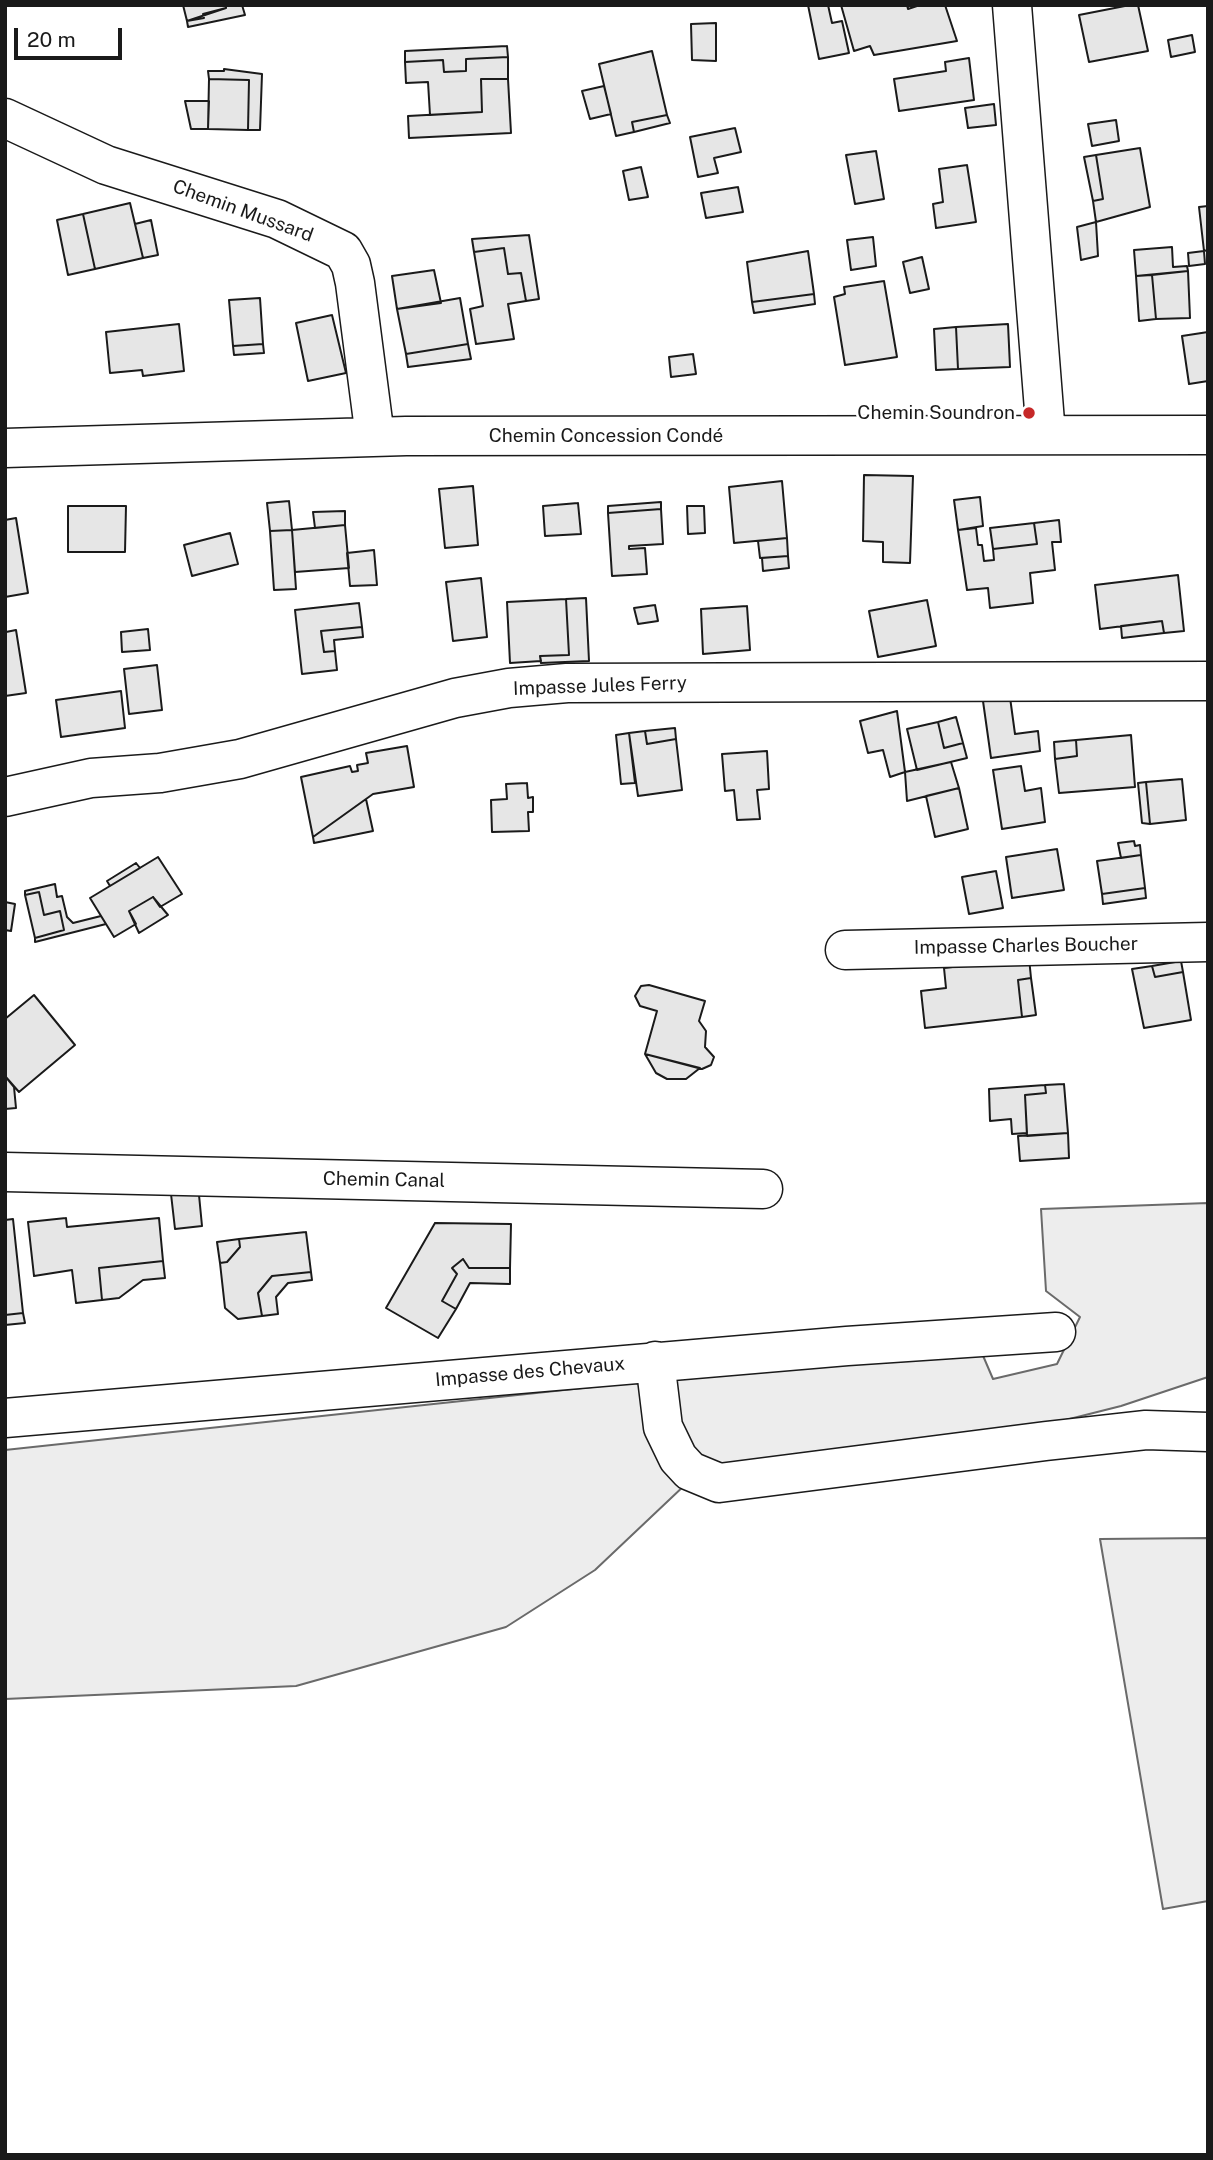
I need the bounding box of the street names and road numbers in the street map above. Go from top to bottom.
street label: Chemin Mussard [170,175,316,247]
street label: Chemin Concession Condé [489,425,723,447]
street label: Impasse Jules Ferry [513,672,687,700]
street label: Impasse Charles Boucher [914,933,1138,959]
street label: Chemin Canal [323,1168,445,1192]
street label: Impasse des Chevaux [434,1352,626,1392]

